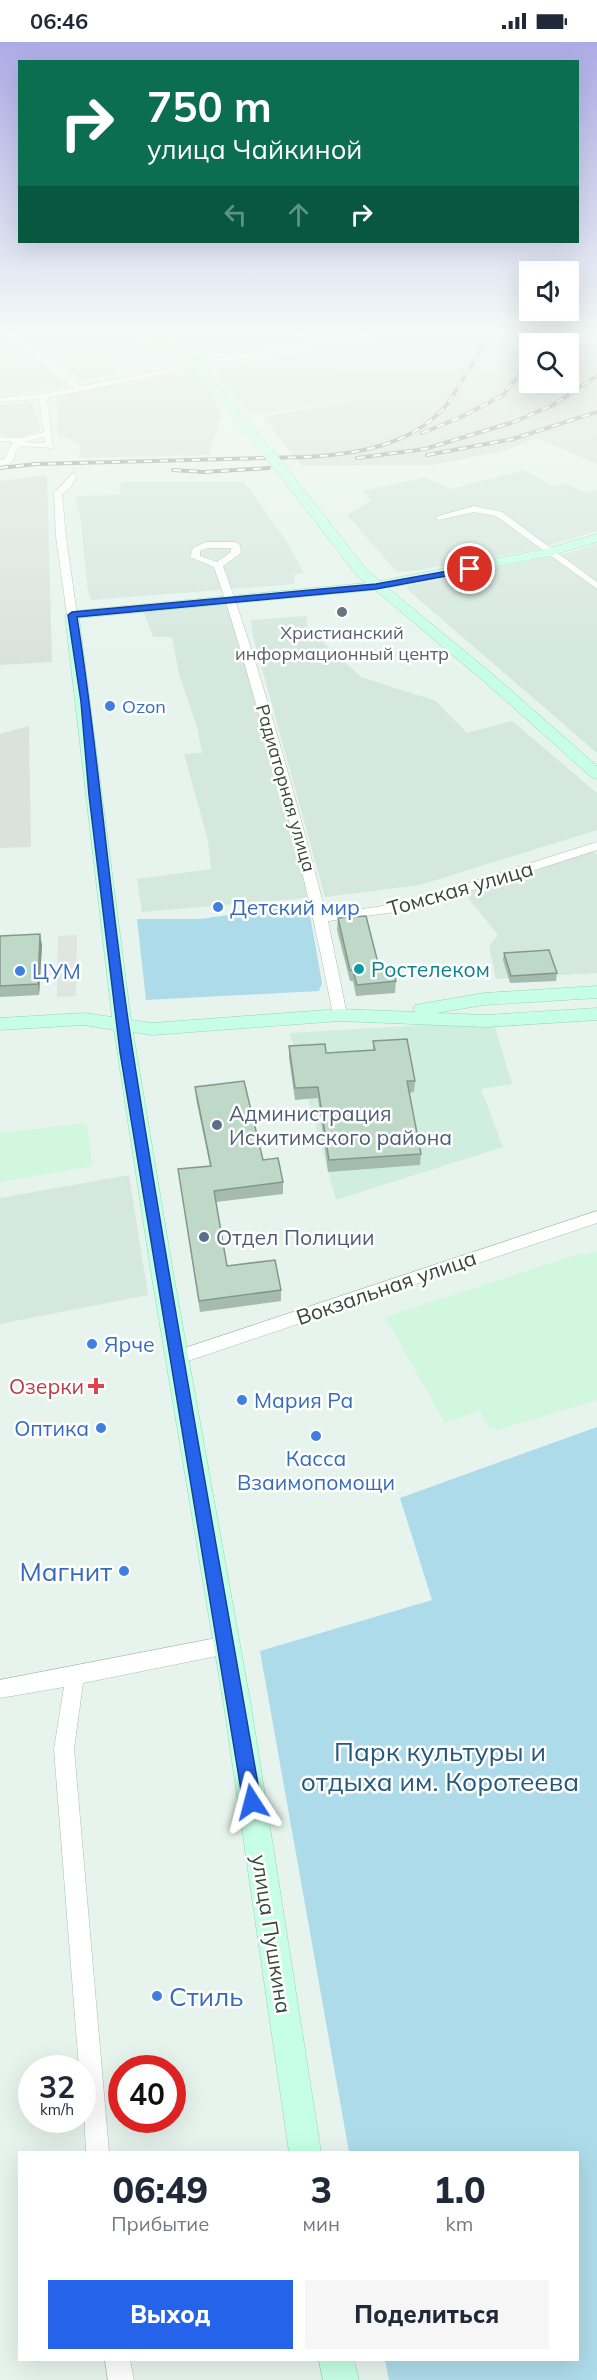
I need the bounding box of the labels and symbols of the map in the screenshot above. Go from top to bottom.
pin [444,543,495,594]
marker: Христианский информационный центр [335,605,349,619]
place label: Христианский информационный центр [235,621,449,665]
place label: Ozon [122,695,166,718]
marker: Ozon [103,699,117,713]
street label: Радиаторная улица [251,701,321,875]
street label: Томская улица [384,855,536,921]
place label: Детский мир [230,894,360,920]
marker: Детский мир [211,900,225,914]
place label: Ростелеком [371,956,490,982]
place label: ЦУМ [32,958,81,984]
marker: Ростелеком [352,962,366,976]
marker: ЦУМ [13,964,27,978]
place label: Администрация Искитимского района [229,1100,452,1150]
marker: Администрация Искитимского района [210,1118,224,1132]
place label: Отдел Полиции [216,1224,375,1250]
marker: Отдел Полиции [197,1230,211,1244]
street label: Вокзальная улица [293,1244,479,1330]
place label: Ярче [104,1331,155,1357]
marker: Ярче [85,1337,99,1351]
place label: Озерки [9,1373,84,1399]
marker: Озерки [89,1379,103,1393]
place label: Мария Ра [254,1387,353,1413]
marker: Мария Ра [235,1393,249,1407]
place label: Оптика [14,1415,89,1441]
marker: Оптика [94,1421,108,1435]
marker: Касса Взаимопомощи [309,1429,323,1443]
place label: Касса Взаимопомощи [237,1445,395,1495]
place label: Магнит [19,1555,112,1588]
marker: Магнит [117,1564,131,1578]
park label: Парк культуры и отдыха им. Коротеева [301,1735,579,1798]
position arrow [220,1770,284,1834]
street label: улица Пушкина [247,1853,297,2015]
place label: Стиль [169,1980,244,2013]
marker: Стиль [150,1989,164,2003]
speed limit sign: 40 [108,2055,186,2133]

